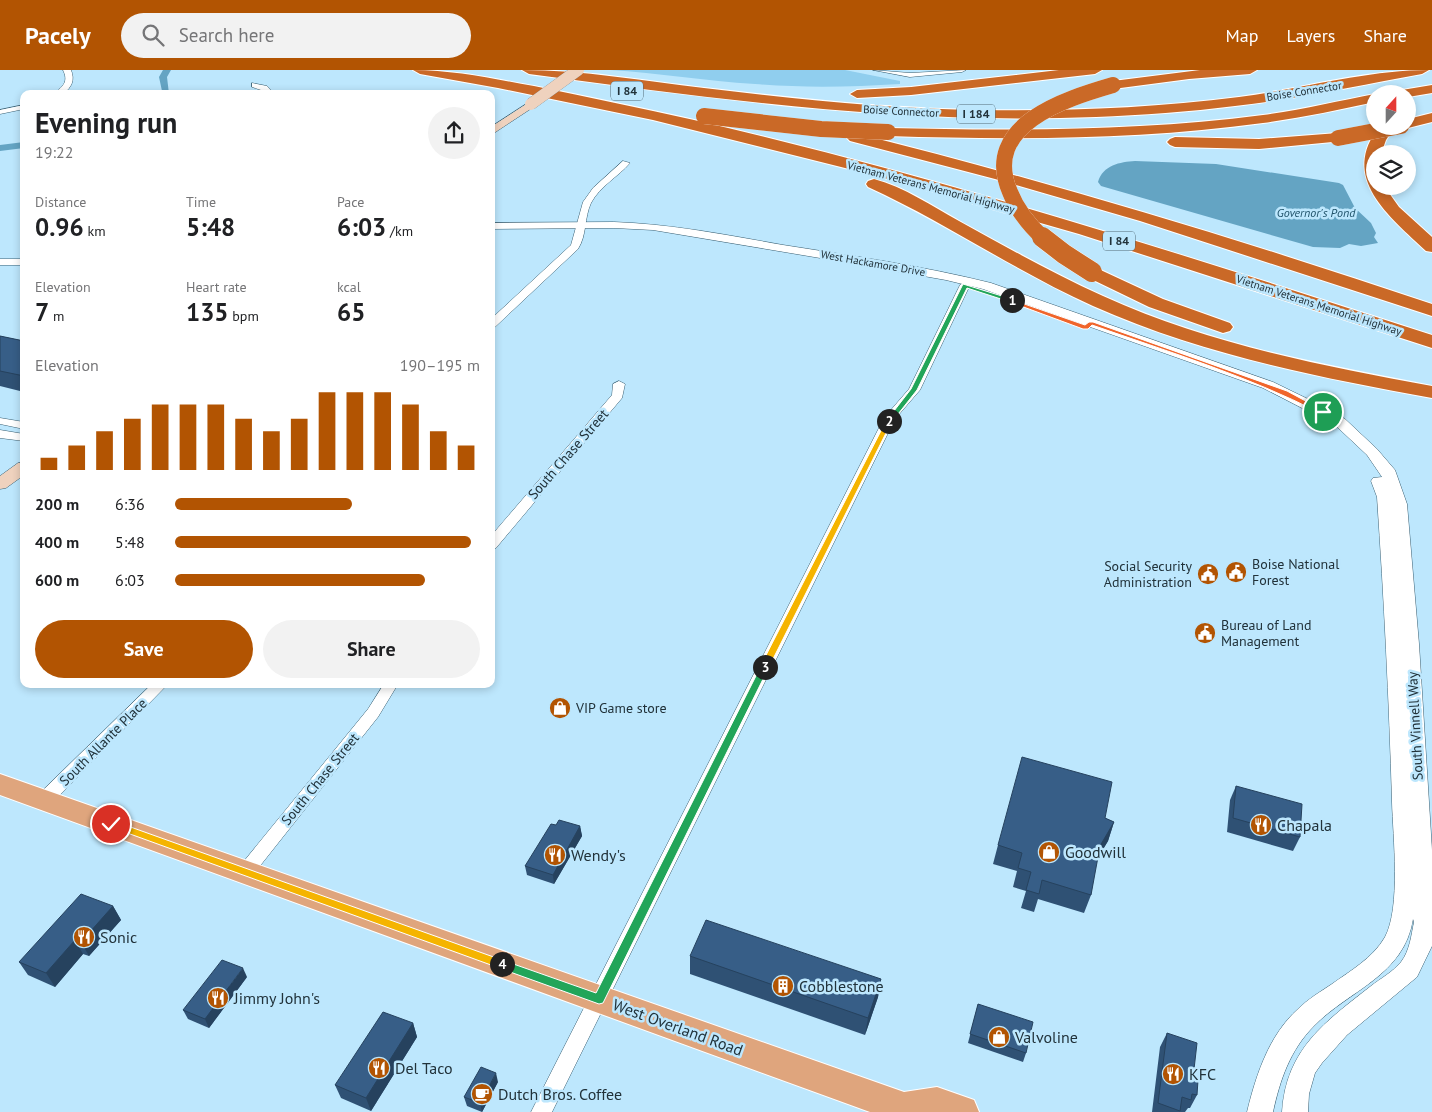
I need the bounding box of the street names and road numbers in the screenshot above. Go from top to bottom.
street label: Boise Connector [1265,78,1343,104]
road number: I 84 [611,82,643,100]
street label: Boise Connector [863,102,940,120]
road number: I 184 [957,104,995,124]
street label: Vietnam Veterans Memorial Highway [845,158,1017,216]
road number: I 84 [1103,232,1135,250]
street label: West Hackamore Drive [820,247,927,279]
street label: Vietnam Veterans Memorial Highway [1234,271,1404,339]
street label: South Chase Street [524,405,612,503]
street label: South Vinnell Way [1403,671,1427,781]
street label: South Allante Place [55,694,151,790]
street label: South Chase Street [277,729,363,829]
street label: West Overland Road [610,994,746,1060]

